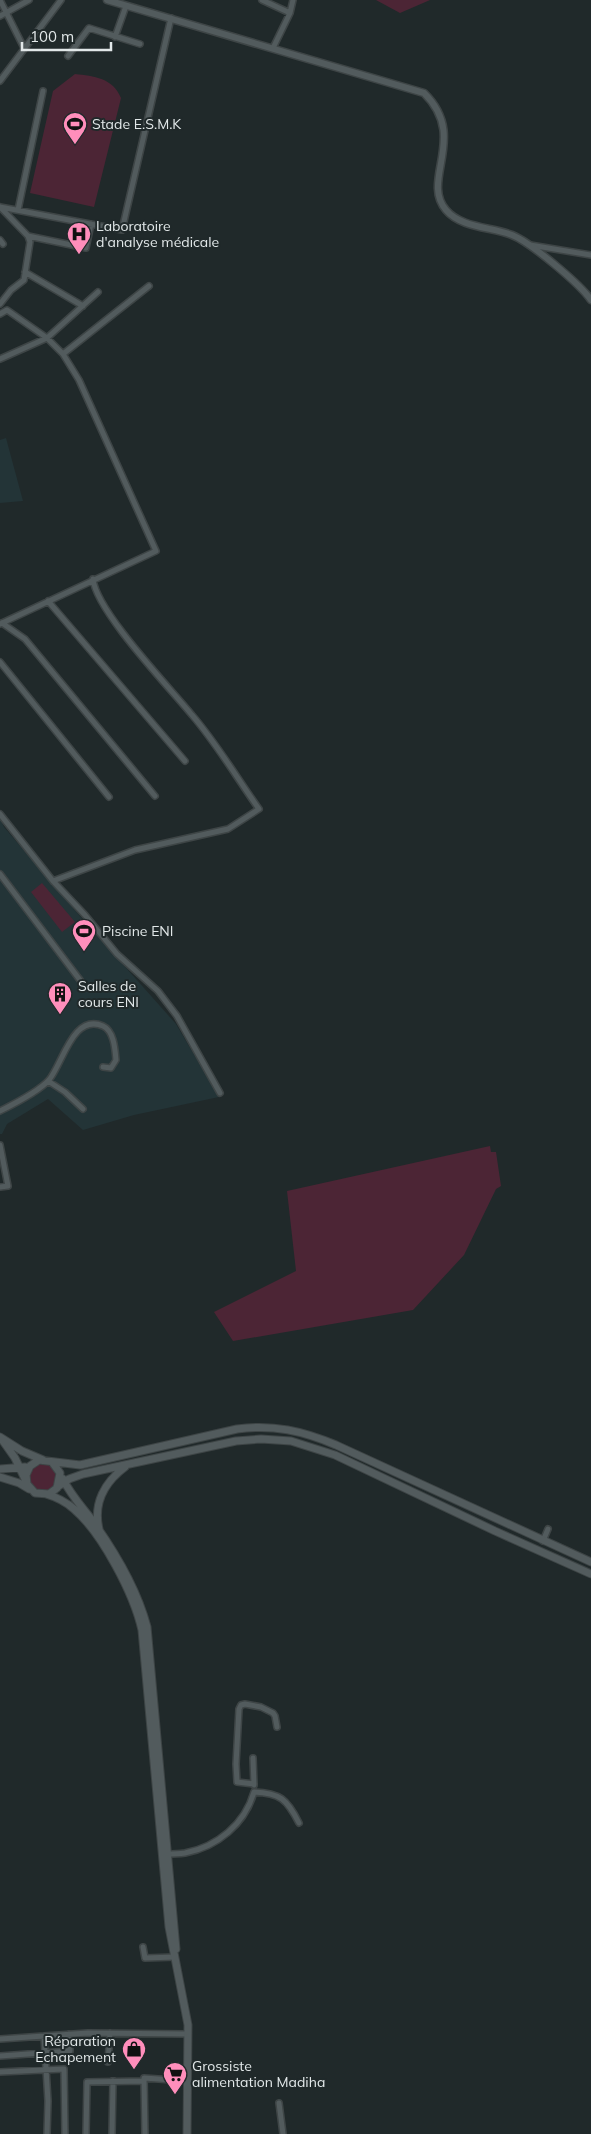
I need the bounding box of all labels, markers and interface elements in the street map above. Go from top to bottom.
scale bar [22,20,111,52]
text: 100 m [30,27,74,46]
sports icon: Stade E.S.M.K [62,111,88,145]
place label: Stade E.S.M.K [92,115,182,133]
place label: Laboratoire d'analyse médicale [96,217,219,251]
hospital icon: Laboratoire d'analyse médicale [66,221,92,255]
sports icon: Piscine ENI [71,918,97,952]
place label: Piscine ENI [102,922,173,940]
place label: Salles de cours ENI [78,977,139,1011]
building icon: Salles de cours ENI [47,981,73,1015]
place label: Réparation Echapement [35,2032,116,2066]
shop icon: Réparation Echapement [121,2036,147,2070]
place label: Grossiste alimentation Madiha [192,2057,325,2091]
supermarket icon: Grossiste alimentation Madiha [162,2061,188,2095]

